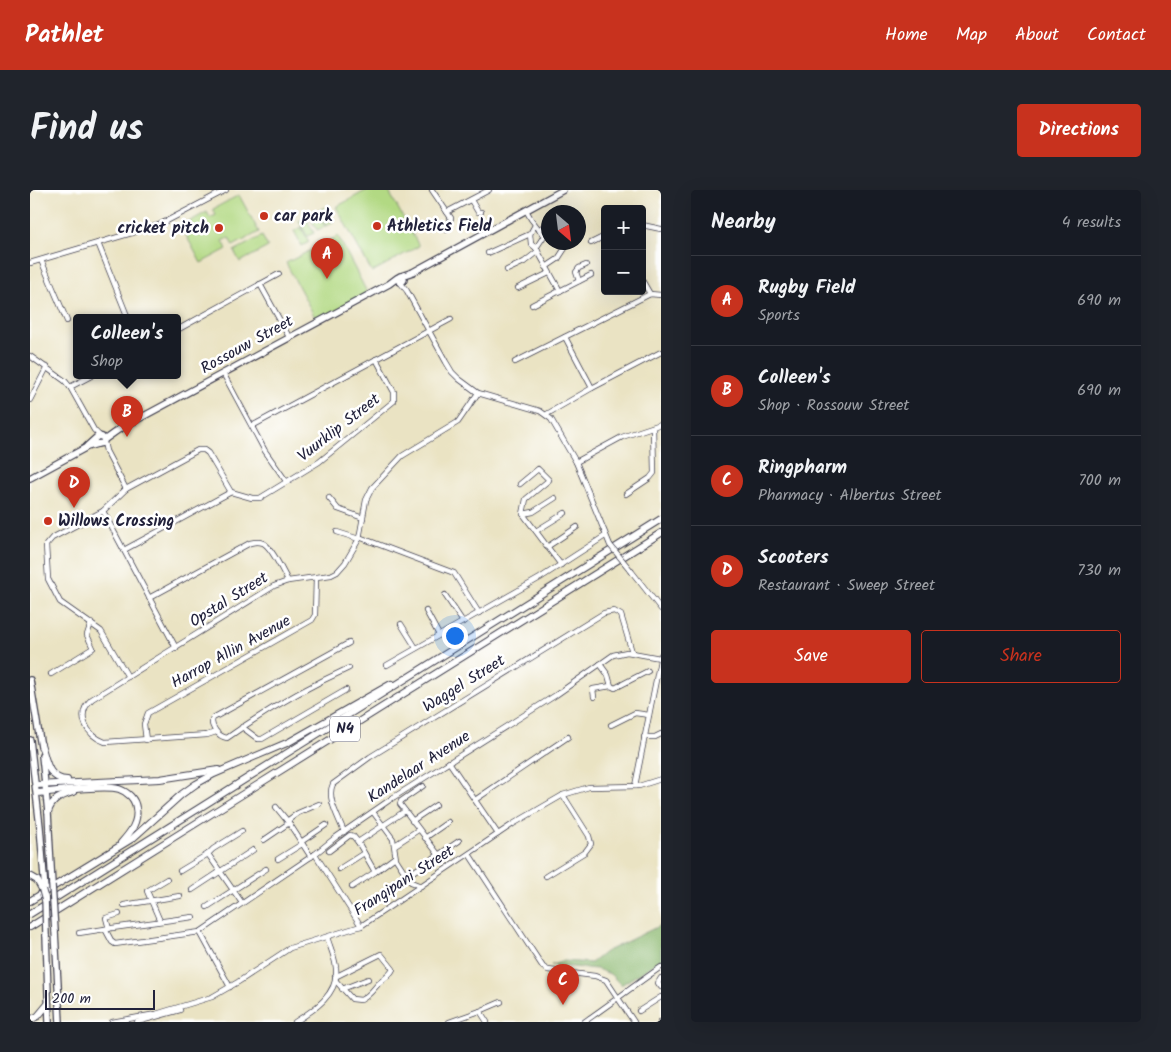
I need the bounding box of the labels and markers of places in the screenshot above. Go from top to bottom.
place label: car park [274,204,333,229]
marker: car park [258,210,270,222]
place label: Athletics Field [387,214,492,239]
place label: cricket pitch [118,216,209,241]
marker: Athletics Field [371,220,383,232]
marker: cricket pitch [213,222,225,234]
pin: A [311,238,343,279]
pin: B [111,396,143,437]
pin: D [58,467,90,508]
place label: Willows Crossing [58,509,174,534]
marker: Willows Crossing [42,515,54,527]
pin: C [547,964,579,1005]

